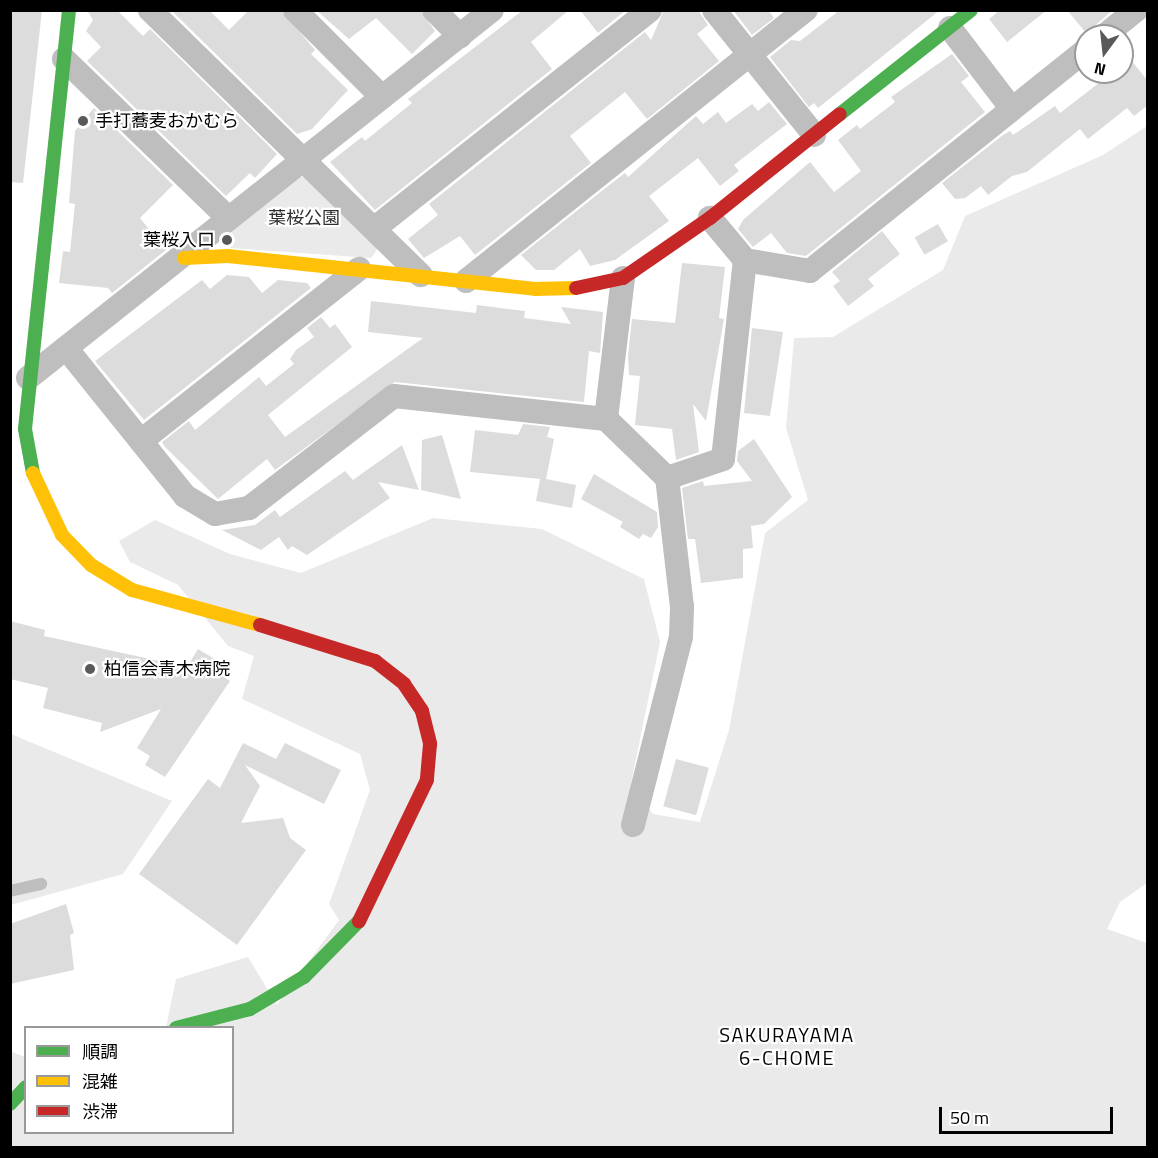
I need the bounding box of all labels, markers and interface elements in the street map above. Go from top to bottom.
north arrow [1074,24,1134,84]
text: N [1091,56,1108,82]
place label: 手打蕎麦おかむら [95,110,239,132]
marker: 手打蕎麦おかむら [76,114,90,128]
park label: 葉桜公園 [268,207,340,229]
place label: 葉桜入口 [143,229,215,251]
marker: 葉桜入口 [220,233,234,247]
place label: 柏信会青木病院 [104,658,230,680]
marker: 柏信会青木病院 [81,660,99,678]
district label: SAKURAYAMA 6-CHOME [719,1023,855,1070]
legend [24,1026,234,1134]
text: 順調 [82,1038,118,1065]
text: 混雑 [82,1068,118,1095]
scale bar [942,1095,1116,1133]
text: 渋滞 [82,1098,118,1125]
text: 50 m [950,1104,989,1131]

